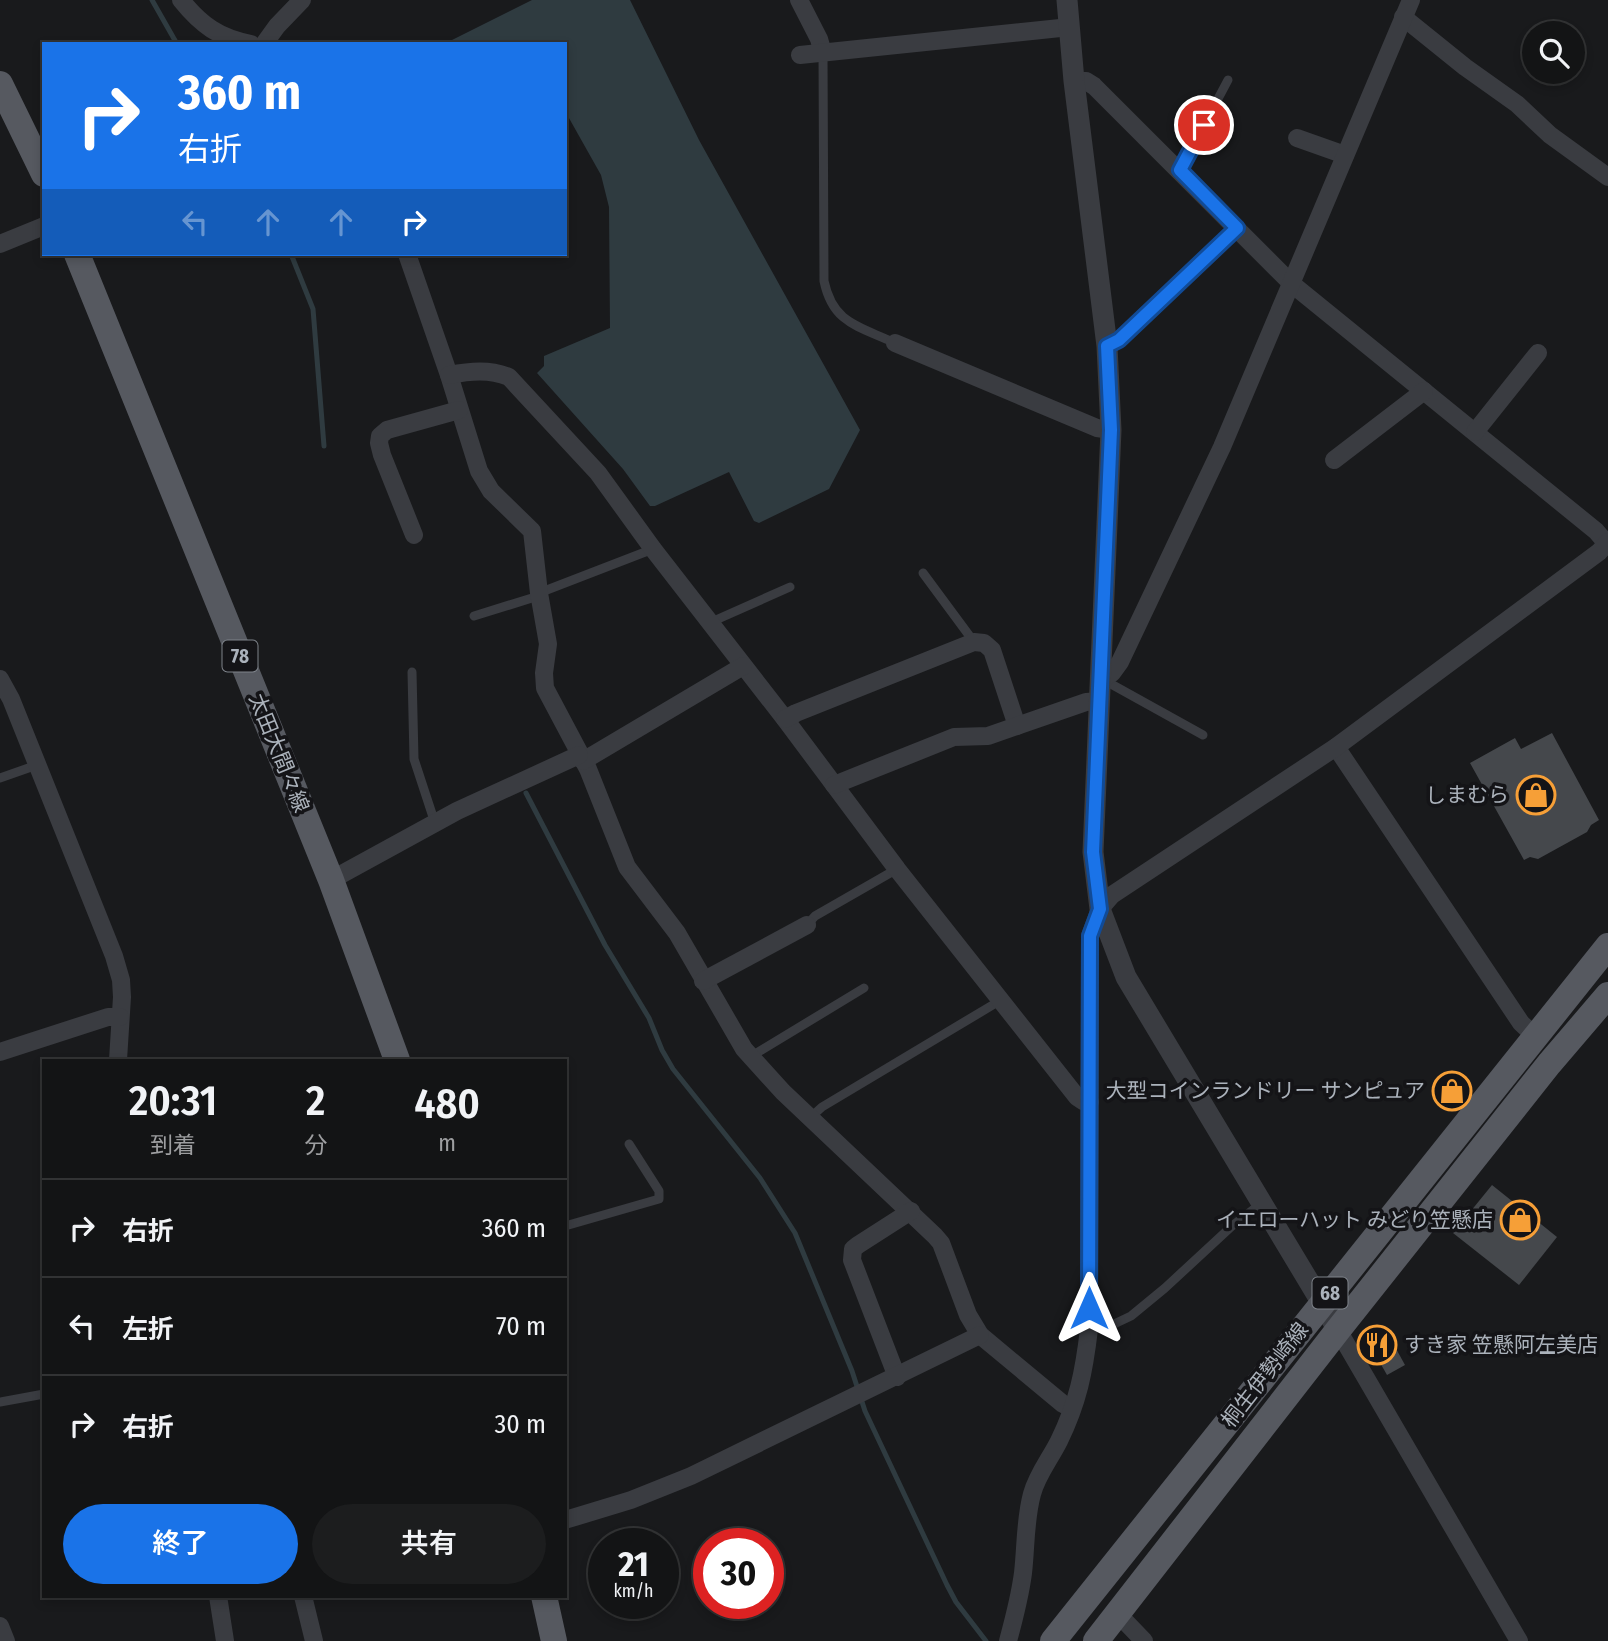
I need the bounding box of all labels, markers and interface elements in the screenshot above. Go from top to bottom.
map controls [1522,21,1585,84]
button: search [1522,21,1585,84]
text: 360 m [178,63,301,122]
icon: right [63,70,154,161]
pin [1174,95,1234,155]
icon: arrive [1185,106,1223,144]
text: 右折 [178,130,242,168]
icon: left [176,203,214,241]
icon: ahead [249,203,287,241]
icon: ahead [322,203,360,241]
icon: right [395,203,433,241]
road number: 78 [222,640,258,671]
street label: 太田大間々線 [243,690,315,816]
shop icon: しまむら [1515,774,1557,816]
place label: しまむら [1425,782,1509,808]
shop icon: 大型コインランドリー サンピュア [1431,1070,1473,1112]
text: 20:31 [129,1076,217,1126]
text: 2 [306,1076,325,1126]
place label: 大型コインランドリー サンピュア [1105,1078,1425,1104]
text: 480 [414,1079,480,1129]
text: m [438,1129,456,1157]
text: 到着 [150,1131,196,1159]
text: 分 [304,1131,327,1159]
shop icon: イエローハット みどり笠懸店 [1499,1199,1541,1241]
place label: イエローハット みどり笠懸店 [1216,1207,1493,1233]
icon: right [63,1209,101,1247]
text: 360 m [482,1213,546,1244]
text: 右折 [122,1216,174,1247]
position arrow [1052,1271,1126,1345]
road number: 68 [1312,1278,1348,1308]
icon: left [63,1307,101,1345]
text: 70 m [496,1311,546,1342]
text: 左折 [122,1314,174,1345]
street label: 桐生伊勢崎線 [1216,1317,1314,1433]
restaurant icon: すき家 笠懸阿左美店 [1356,1324,1398,1366]
place label: すき家 笠懸阿左美店 [1404,1332,1598,1358]
icon: right [63,1405,101,1443]
text: 30 m [495,1409,546,1440]
text: 右折 [122,1412,174,1443]
button: 終了 [63,1504,298,1584]
button: 共有 [312,1504,546,1584]
speed limit sign: 30 [693,1528,784,1619]
text: 21 [618,1543,649,1585]
text: km/h [613,1580,654,1602]

